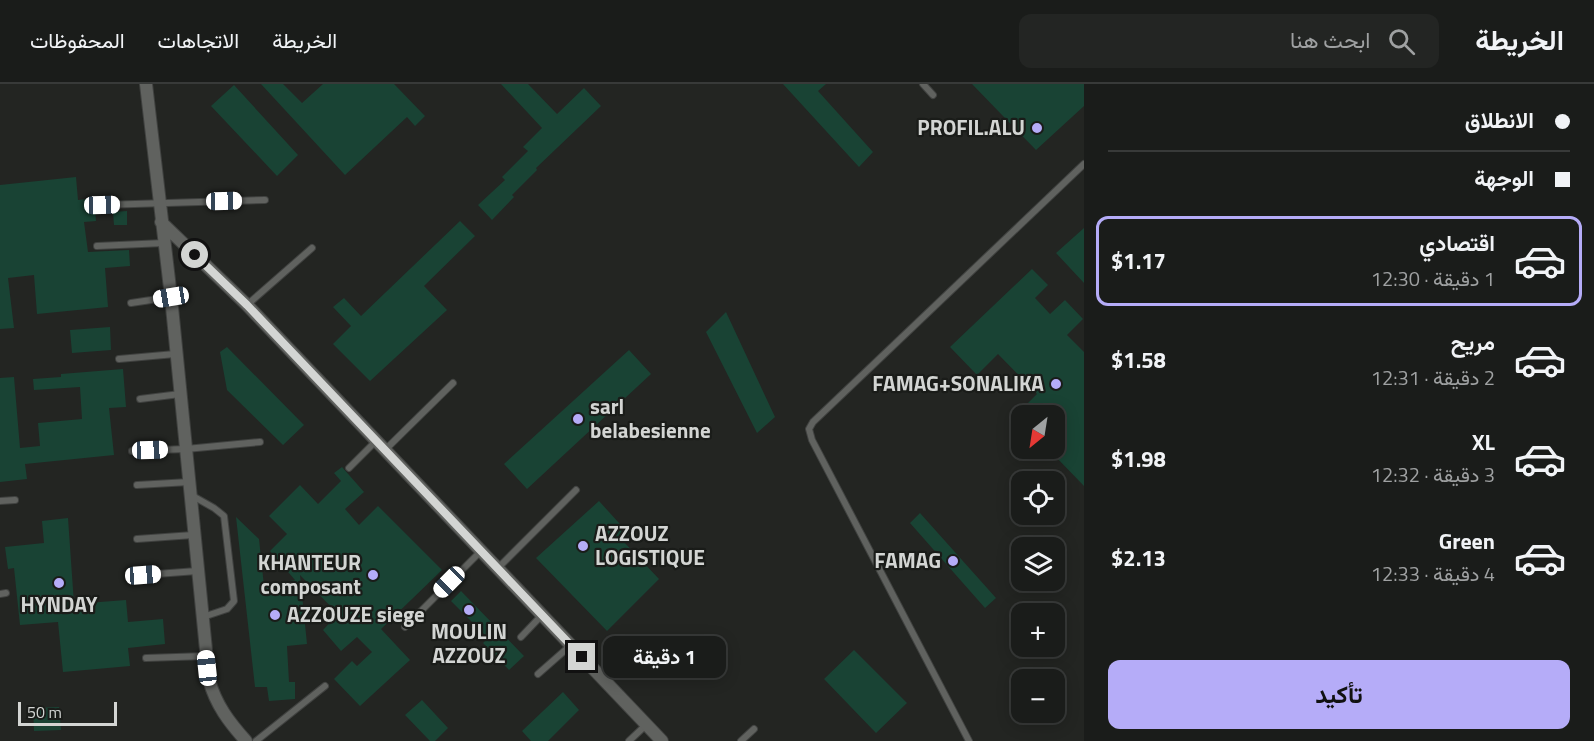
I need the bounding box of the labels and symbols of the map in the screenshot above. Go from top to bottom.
place label: PROFIL.ALU [917,111,1025,143]
marker: PROFIL.ALU [1030,121,1044,135]
car [206,192,242,210]
car [84,196,120,214]
route start [181,241,208,268]
car [152,285,190,309]
place label: FAMAG+SONALIKA [872,367,1044,399]
marker: FAMAG+SONALIKA [1049,377,1063,391]
place label: sarl belabesienne [590,390,711,446]
north arrow [1011,405,1065,459]
marker: sarl belabesienne [571,412,585,426]
car [132,440,168,460]
place label: AZZOUZ LOGISTIQUE [595,517,705,573]
marker: AZZOUZ LOGISTIQUE [576,539,590,553]
place label: FAMAG [874,544,941,576]
place label: KHANTEUR composant [258,546,361,602]
marker: FAMAG [946,554,960,568]
car [430,563,468,601]
car [124,565,162,585]
marker: KHANTEUR composant [366,568,380,582]
marker: HYNDAY [52,576,66,590]
place label: HYNDAY [21,588,98,620]
place label: AZZOUZE siege [287,598,425,630]
marker: MOULIN AZZOUZ [462,603,476,617]
marker: AZZOUZE siege [268,608,282,622]
place label: MOULIN AZZOUZ [431,615,507,671]
callout: 1 دقيقة [603,636,726,678]
route end [568,643,595,670]
car [196,649,218,687]
scale bar [18,699,117,726]

